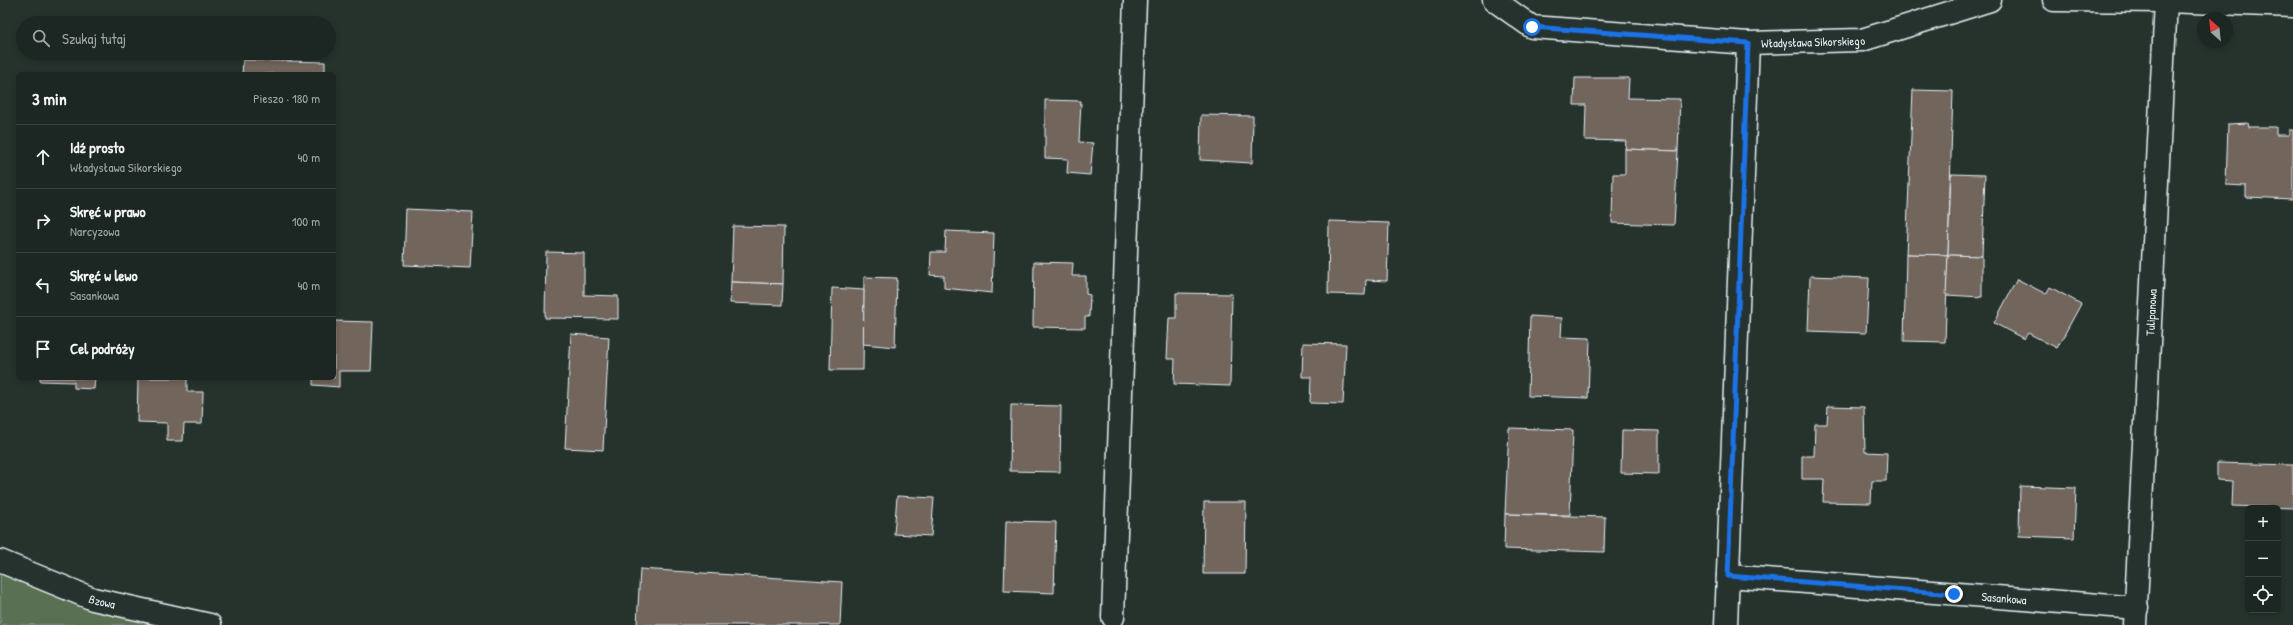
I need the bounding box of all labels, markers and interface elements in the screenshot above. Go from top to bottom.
north arrow [2197,12,2233,48]
search box [16,16,336,60]
route start [1523,18,1541,36]
icon: search [30,27,52,49]
text: Szukaj tutaj [62,28,126,49]
street label: Władysława Sikorskiego [1761,31,1867,51]
text: 3 min [32,87,67,110]
text: Pieszo · 180 m [253,89,320,107]
text: Idź prosto [70,137,124,158]
icon: ahead [32,146,54,168]
text: 40 m [297,148,320,166]
text: Władysława Sikorskiego [70,158,182,176]
text: Skręć w prawo [70,201,146,222]
icon: right [32,210,54,232]
text: 100 m [292,212,320,230]
text: Narcyzowa [70,222,119,240]
text: Skręć w lewo [70,265,137,286]
icon: left [32,274,54,296]
text: 40 m [297,276,320,294]
text: Sasankowa [70,286,119,304]
street label: Tulipanowa [2141,288,2160,336]
icon: arrive [32,338,54,360]
text: Cel podróży [70,338,135,359]
map controls [2245,505,2281,613]
button: + [2245,505,2281,541]
button: − [2245,541,2281,577]
button: locate [2245,577,2281,613]
route end [1945,585,1963,603]
street label: Sasankowa [1981,587,2028,608]
street label: Bzowa [86,590,117,612]

